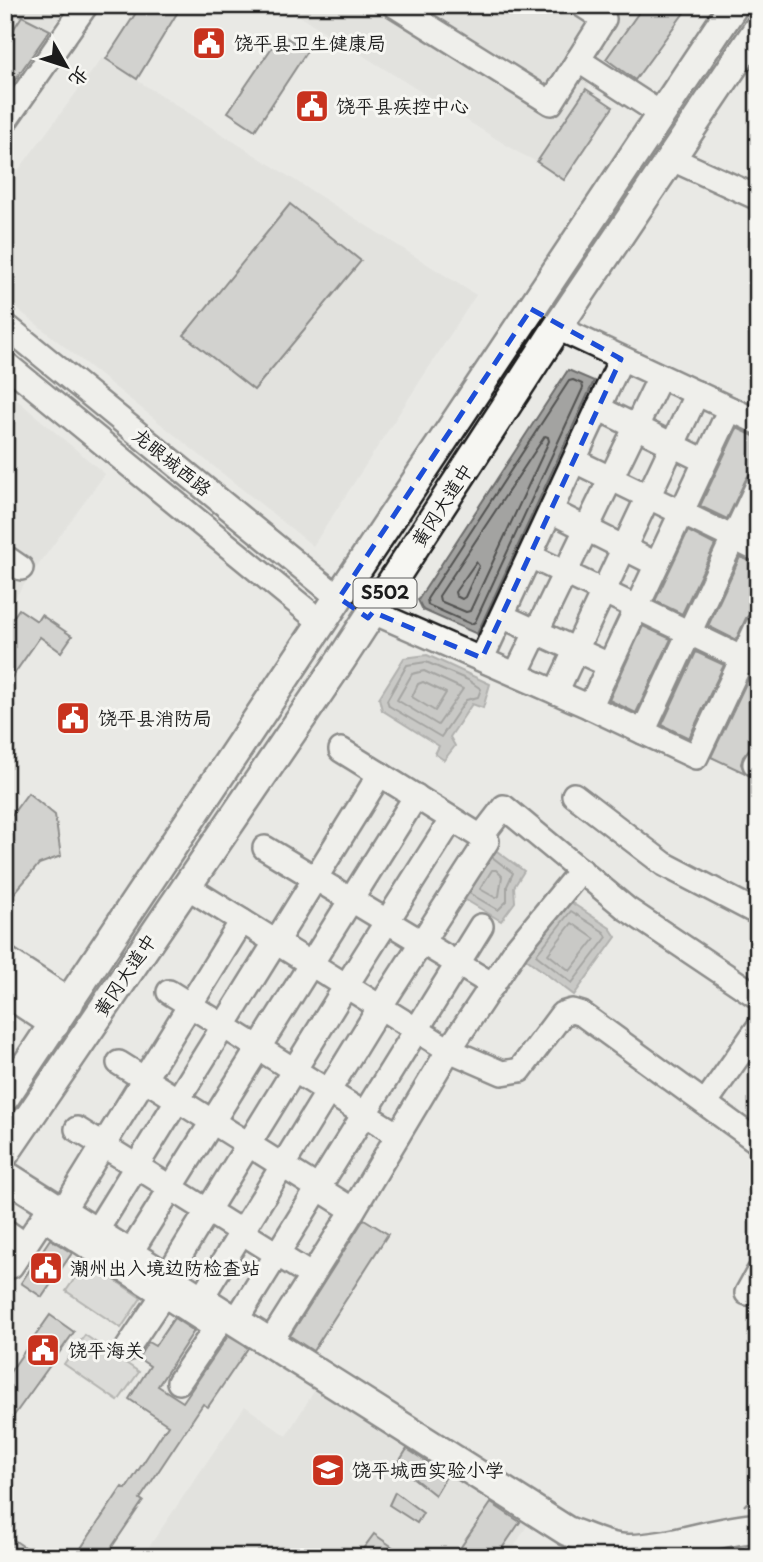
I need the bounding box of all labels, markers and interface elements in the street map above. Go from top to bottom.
public building icon: 饶平县卫生健康局 [190,24,228,62]
place label: 饶平县卫生健康局 [234,28,386,56]
north arrow [32,32,102,102]
text: 北 [63,61,97,94]
public building icon: 饶平县疾控中心 [293,87,331,125]
place label: 饶平县疾控中心 [336,91,469,119]
street label: 龙眼城西路 [127,420,218,502]
street label: 黄冈大道中 [404,457,479,552]
road number: S502 [354,578,416,608]
public building icon: 饶平县消防局 [54,699,92,737]
place label: 饶平县消防局 [98,703,212,731]
street label: 黄冈大道中 [86,927,162,1022]
public building icon: 潮州出入境边防检查站 [27,1249,65,1287]
place label: 潮州出入境边防检查站 [70,1253,260,1281]
public building icon: 饶平海关 [24,1331,62,1369]
place label: 饶平海关 [68,1335,144,1363]
school or university icon: 饶平城西实验小学 [309,1451,347,1489]
place label: 饶平城西实验小学 [352,1455,504,1483]

